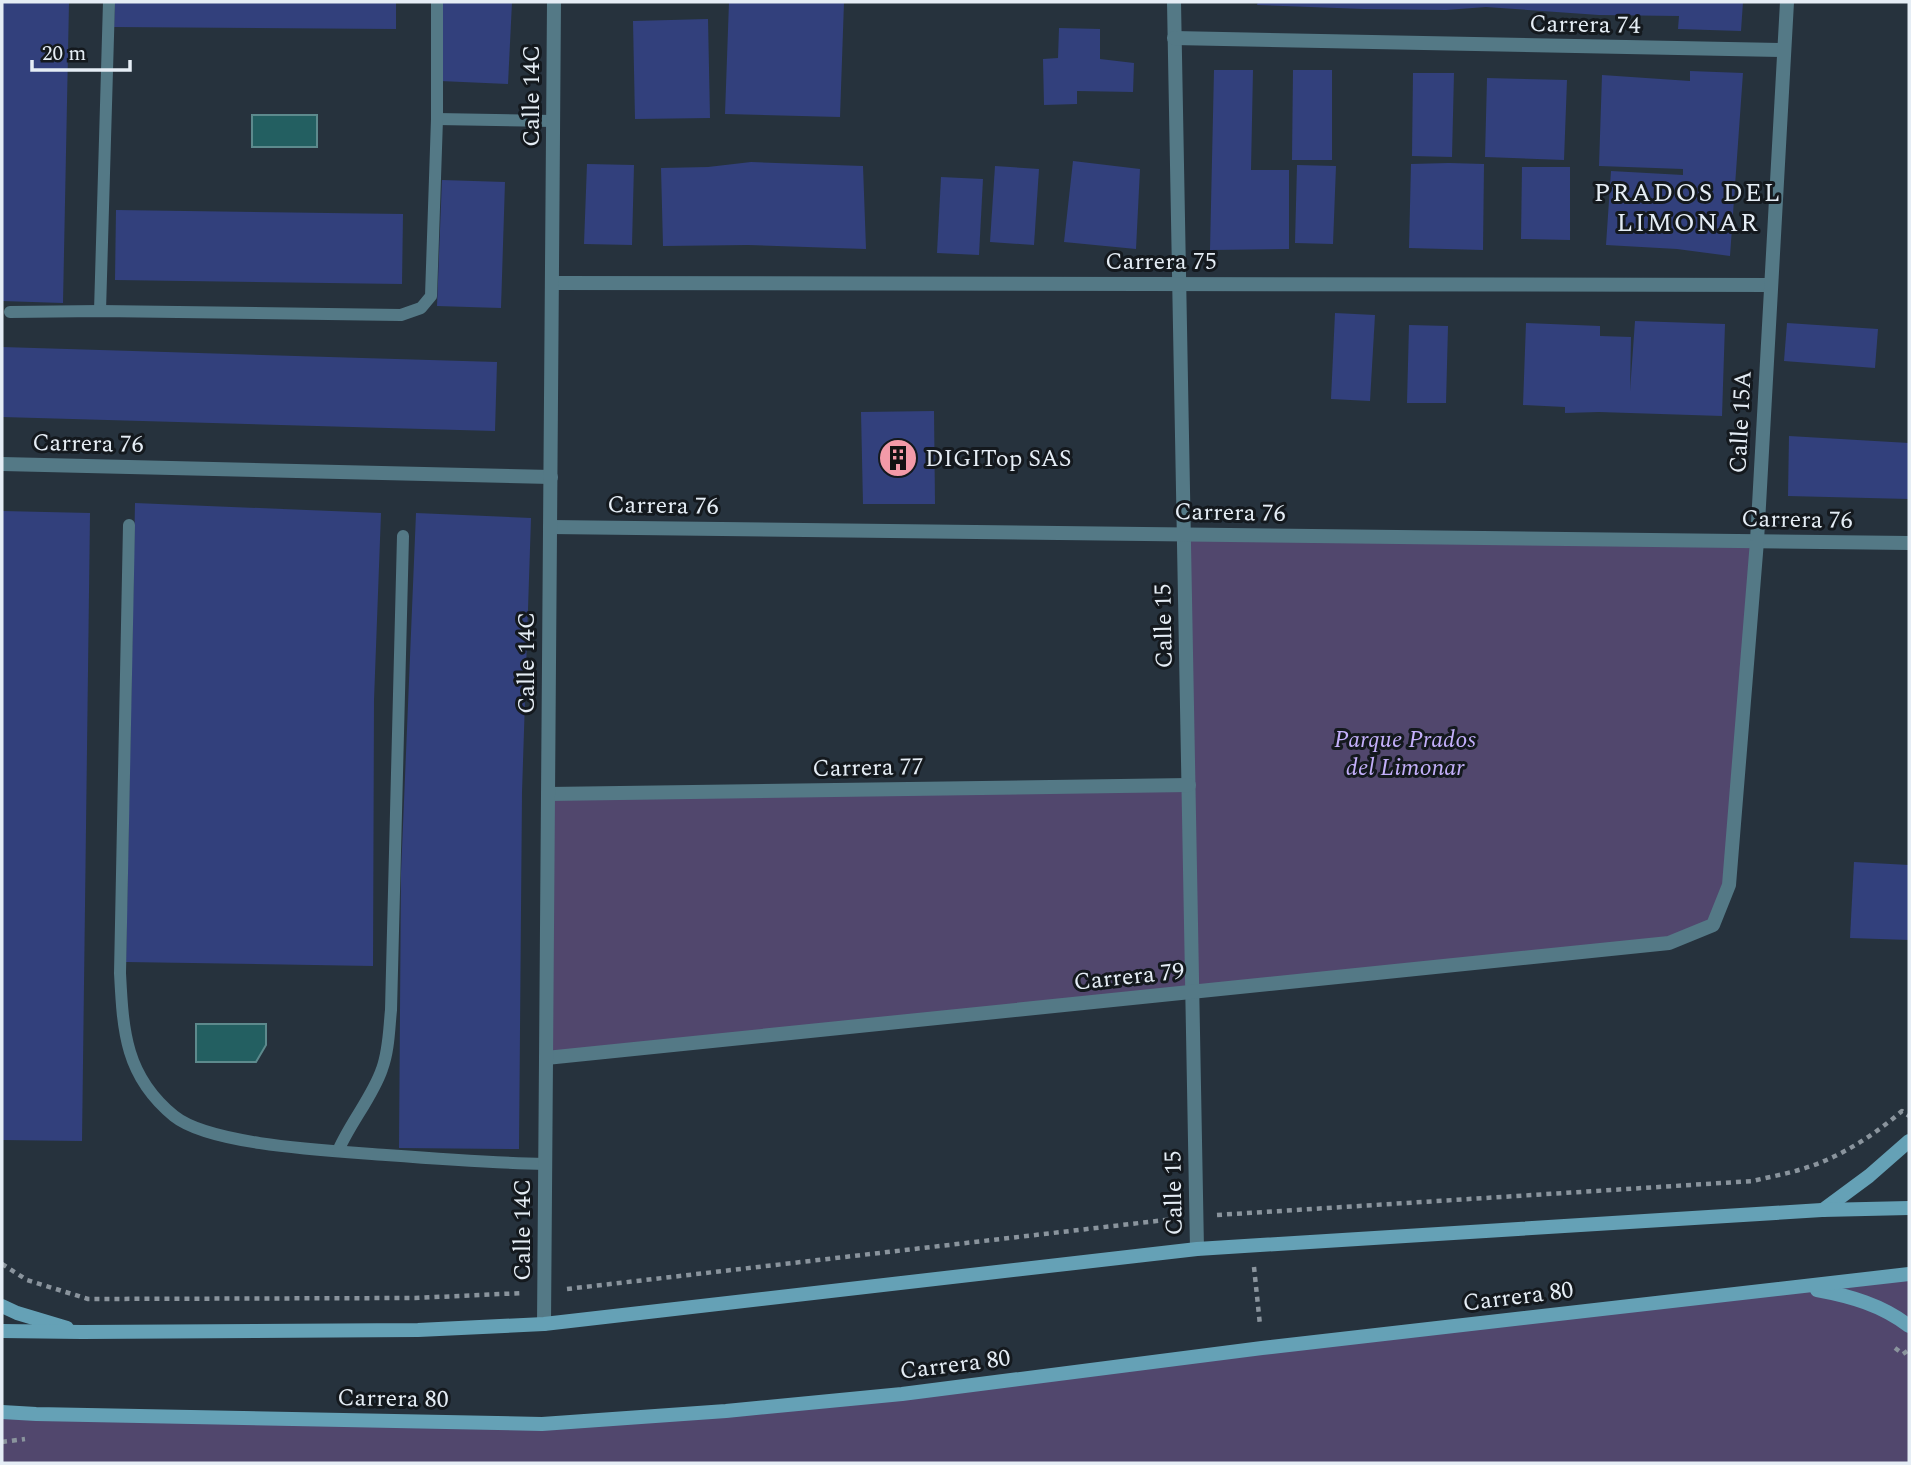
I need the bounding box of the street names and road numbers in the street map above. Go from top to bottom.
street label: Carrera 74 [1529,6,1641,44]
street label: Calle 14C [514,45,550,147]
street label: Carrera 75 [1105,244,1217,280]
street label: Calle 15A [1720,370,1762,474]
street label: Carrera 76 [32,425,144,463]
street label: Carrera 76 [607,487,719,525]
street label: Carrera 76 [1174,494,1286,532]
street label: Carrera 76 [1741,501,1853,539]
street label: Calle 15 [1145,583,1183,669]
street label: Calle 14C [509,612,545,714]
street label: Carrera 77 [812,749,924,787]
street label: Carrera 79 [1072,953,1186,1001]
street label: Calle 15 [1155,1150,1193,1236]
street label: Calle 14C [505,1179,541,1281]
street label: Carrera 80 [1461,1272,1576,1322]
street label: Carrera 80 [898,1340,1013,1390]
street label: Carrera 80 [337,1380,449,1418]

